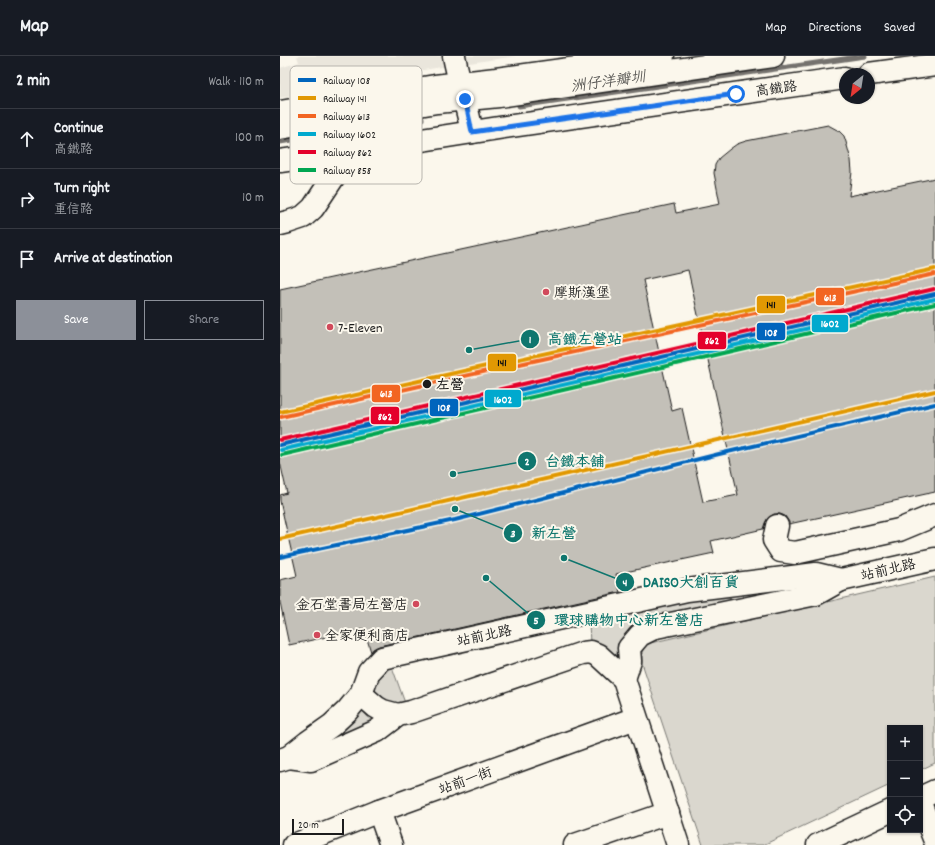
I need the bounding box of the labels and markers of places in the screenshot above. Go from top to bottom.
place label: 摩斯漢堡 [554,284,610,304]
marker: 摩斯漢堡 [541,287,551,297]
place label: 7-Eleven [338,319,382,339]
marker: 7-Eleven [325,322,335,332]
callout: 高鐵左營站 [520,325,631,352]
place label: 左營 [436,376,464,396]
marker: 左營 [421,378,433,390]
callout: 台鐵本舖 [517,447,613,474]
callout: 新左營 [503,519,584,546]
callout: DAISO大創百貨 [615,568,747,595]
place label: 金石堂書局左營店 [296,596,408,616]
marker: 金石堂書局左營店 [411,599,421,609]
callout: 環球購物中心新左營店 [526,607,712,634]
place label: 全家便利商店 [325,627,409,647]
marker: 全家便利商店 [312,630,322,640]

